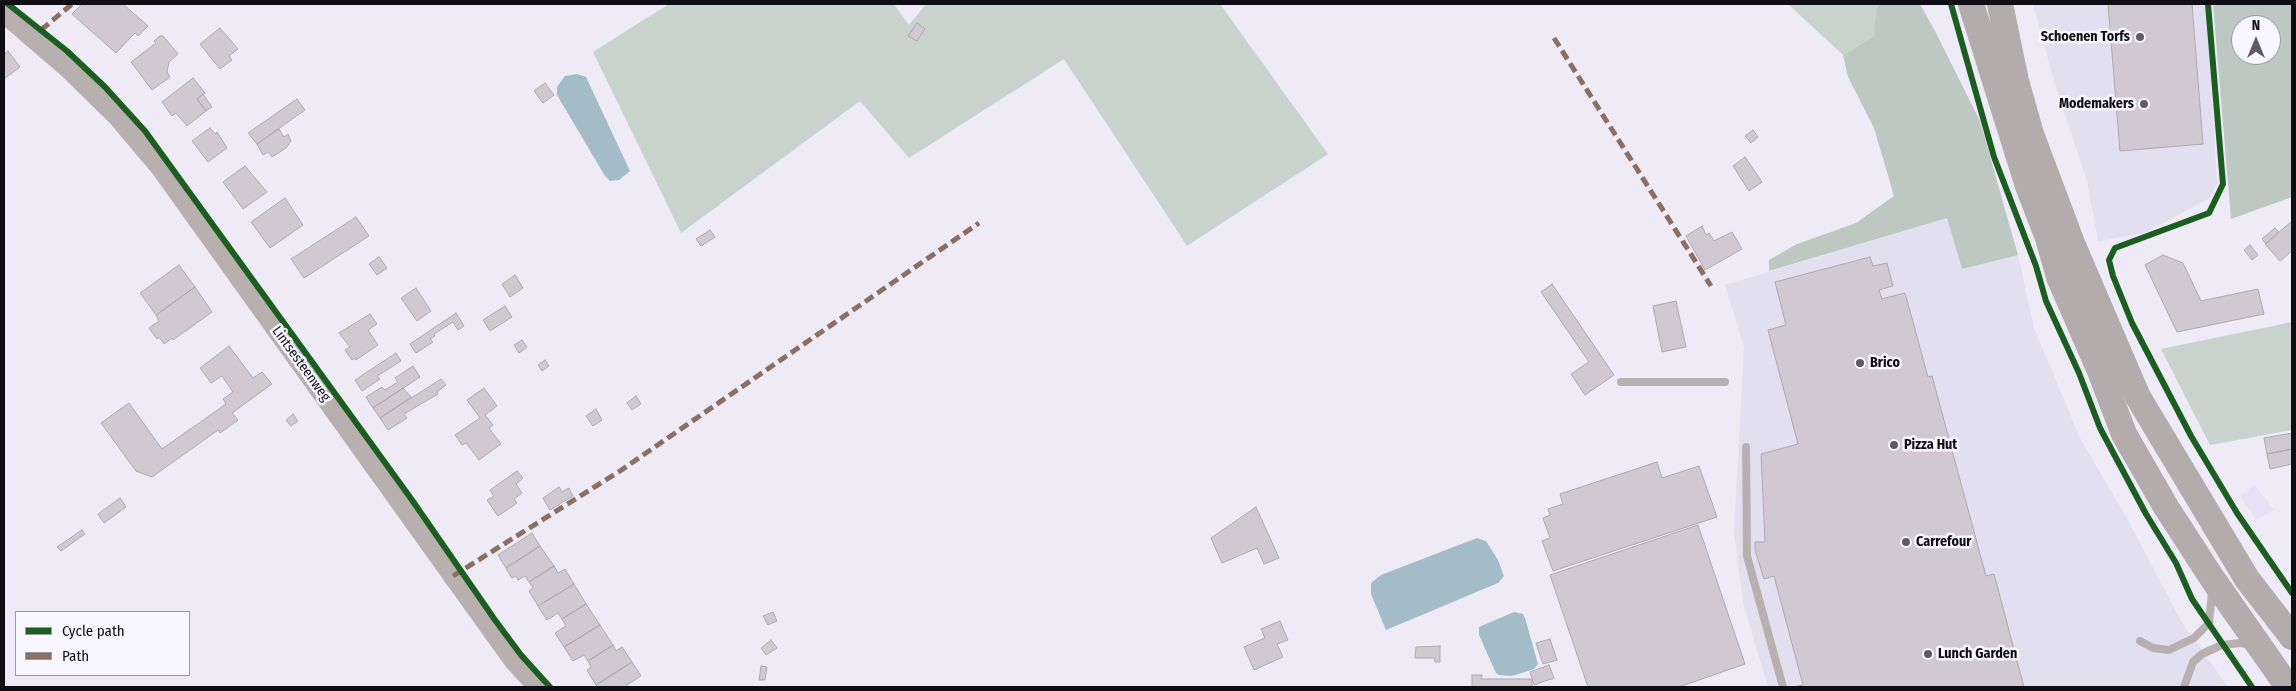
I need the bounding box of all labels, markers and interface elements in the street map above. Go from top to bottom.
north arrow [2231,15,2281,65]
text: N [2252,17,2260,34]
place label: Schoenen Torfs [2041,29,2130,45]
marker: Schoenen Torfs [2134,31,2146,43]
place label: Modemakers [2059,96,2134,112]
marker: Modemakers [2138,98,2150,110]
street label: Lintsesteenweg [268,323,334,405]
place label: Brico [1870,355,1900,371]
marker: Brico [1854,357,1866,369]
place label: Pizza Hut [1904,437,1957,453]
marker: Pizza Hut [1888,439,1900,451]
place label: Carrefour [1916,534,1971,550]
marker: Carrefour [1900,536,1912,548]
legend [15,611,190,676]
text: Cycle path [62,622,125,640]
place label: Lunch Garden [1938,646,2017,662]
text: Path [62,647,89,665]
marker: Lunch Garden [1922,648,1934,660]

